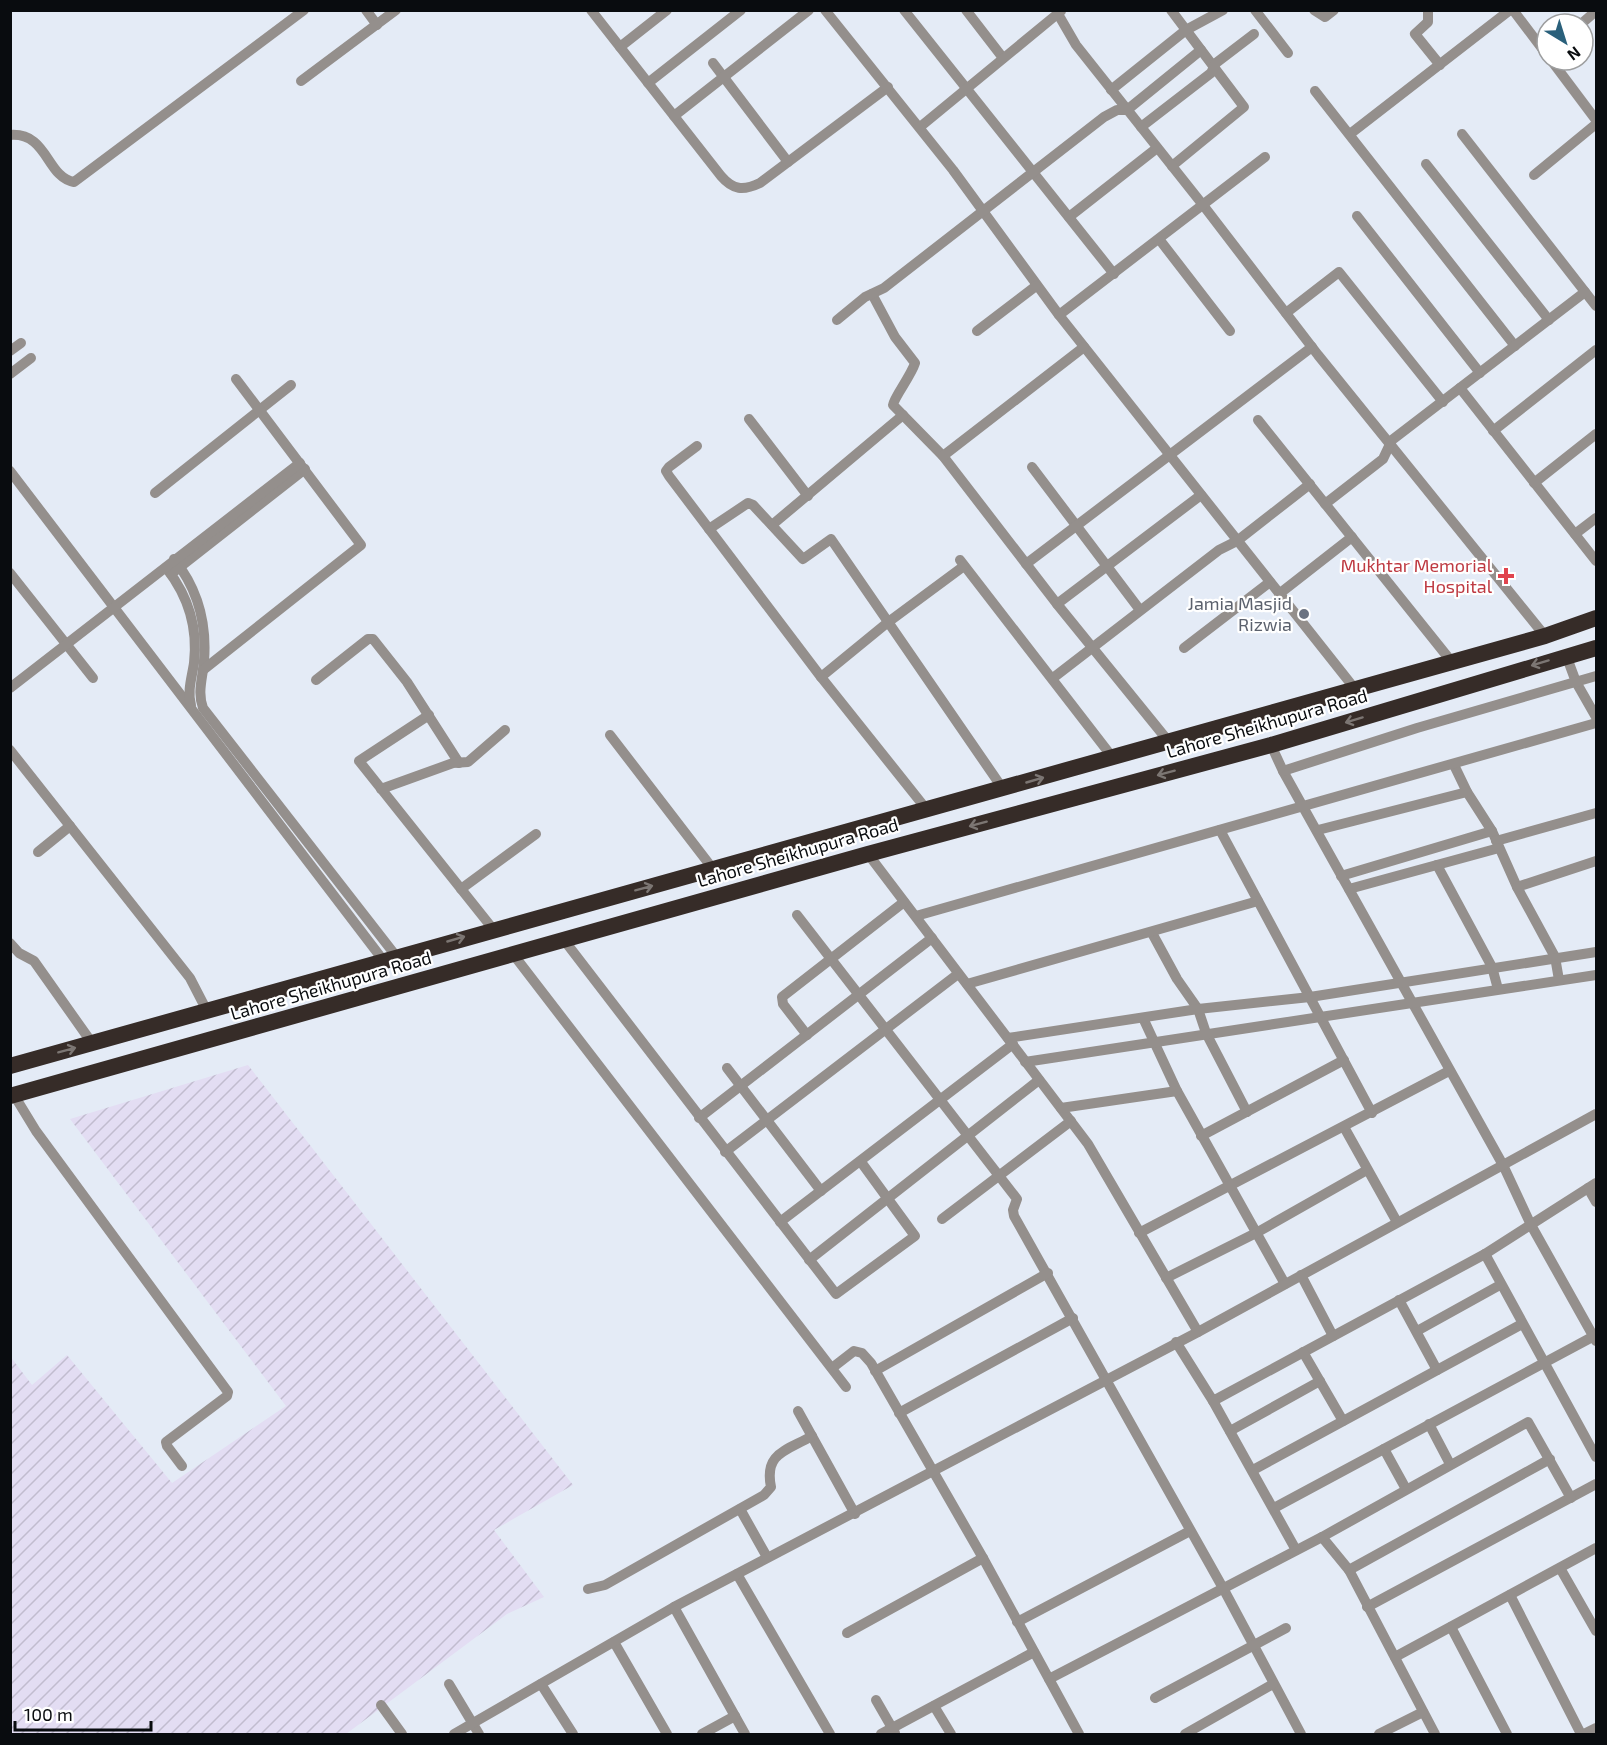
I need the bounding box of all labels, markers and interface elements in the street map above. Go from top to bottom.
north arrow [1535,12,1595,72]
text: N [1564,43,1585,65]
place label: Mukhtar Memorial Hospital [1340,554,1493,597]
marker: Mukhtar Memorial Hospital [1497,567,1515,585]
place label: Jamia Masjid Rizwia [1188,592,1292,635]
marker: Jamia Masjid Rizwia [1297,607,1311,621]
one-way arrow [1531,658,1550,669]
street label: Lahore Sheikhupura Road [1164,684,1370,762]
one-way arrow [1345,715,1364,726]
one-way arrow [1157,768,1176,780]
one-way arrow [1025,774,1044,785]
street label: Lahore Sheikhupura Road [695,813,901,891]
one-way arrow [969,819,988,830]
one-way arrow [635,882,654,893]
one-way arrow [446,933,465,944]
street label: Lahore Sheikhupura Road [228,946,434,1024]
one-way arrow [57,1044,76,1056]
scale bar [15,1694,152,1732]
text: 100 m [24,1703,73,1725]

